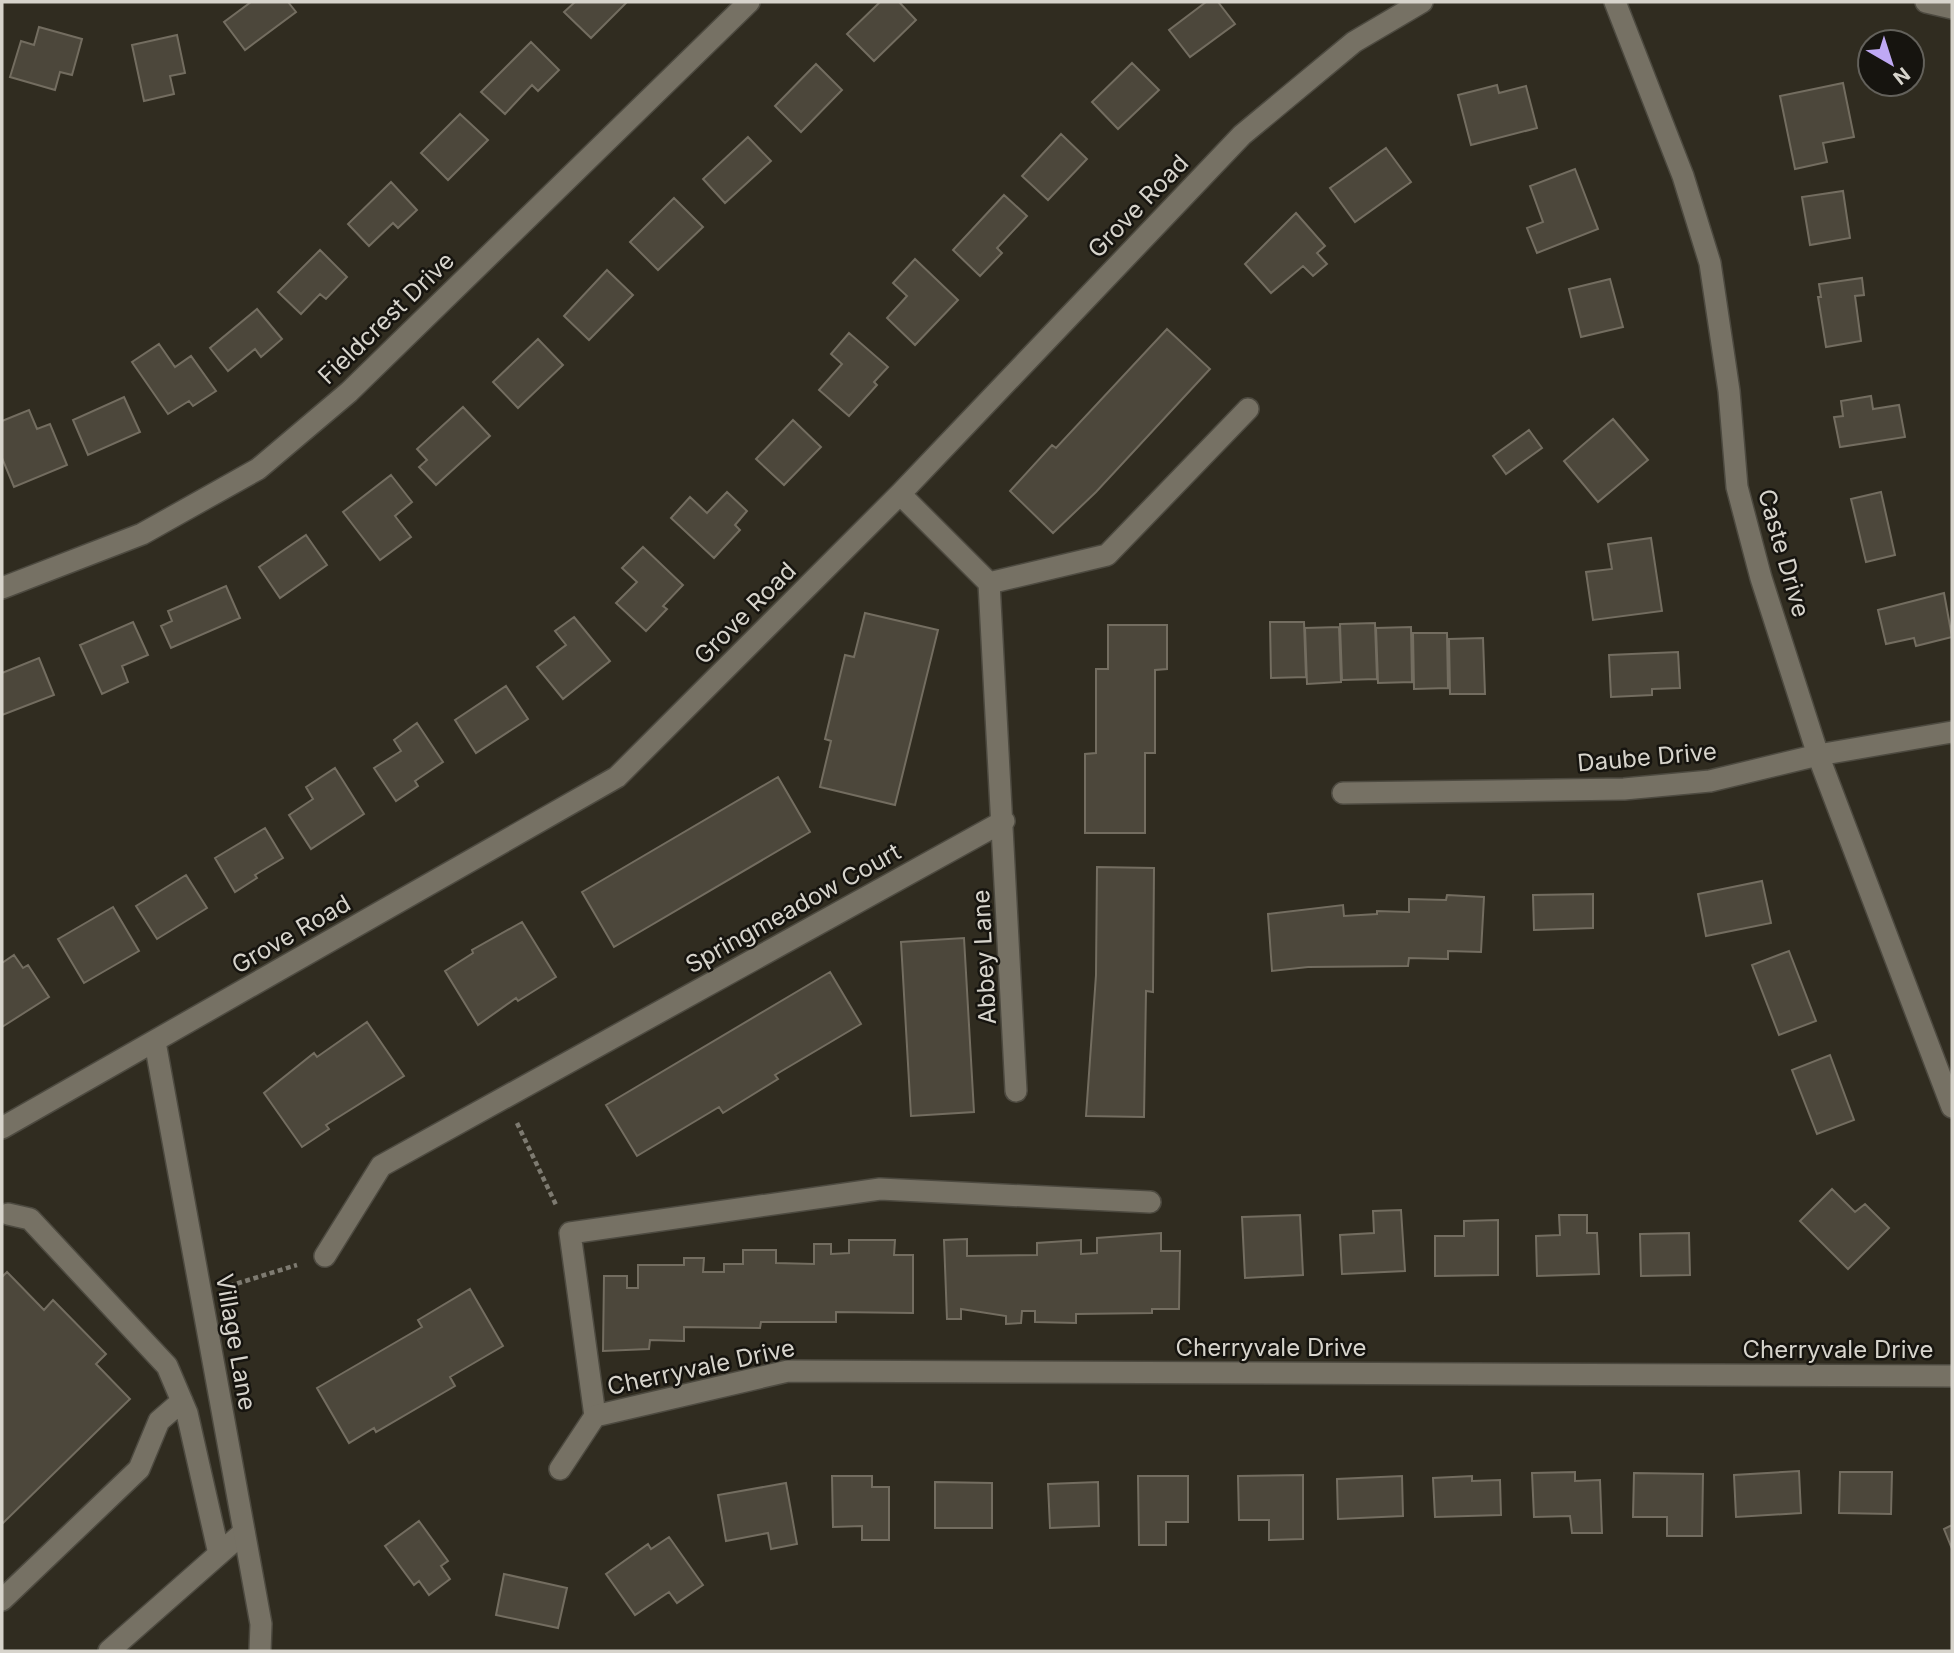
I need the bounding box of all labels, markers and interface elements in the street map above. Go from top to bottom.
north arrow [1856,28,1926,98]
text: N [1889,62,1914,89]
street label: Grove Road [1082,148,1194,264]
street label: Fieldcrest Drive [312,246,460,390]
street label: Caste Drive [1752,486,1816,620]
street label: Grove Road [688,556,802,670]
street label: Daube Drive [1576,736,1718,778]
street label: Springmeadow Court [680,837,906,979]
street label: Grove Road [227,888,355,980]
street label: Abbey Lane [966,889,1002,1025]
street label: Village Lane [210,1271,262,1413]
street label: Cherryvale Drive [605,1333,797,1401]
street label: Cherryvale Drive [1176,1333,1366,1362]
street label: Cherryvale Drive [1743,1335,1933,1364]

